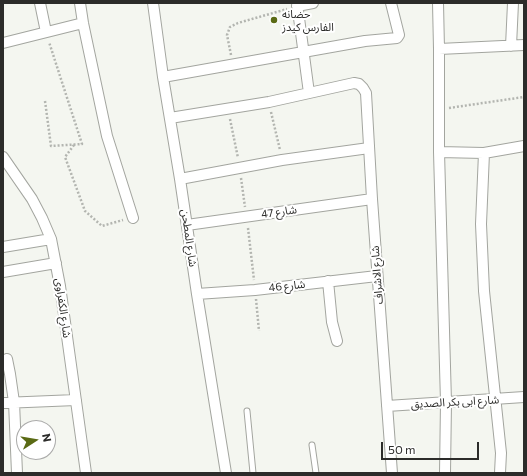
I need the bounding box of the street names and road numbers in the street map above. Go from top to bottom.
street label: شارع 47 [260,203,298,221]
street label: شارع المطحن [178,208,200,268]
street label: شارع الاشراف [368,245,386,305]
street label: شارع الكفراوى [52,277,74,339]
street label: شارع 46 [268,278,306,294]
street label: شارع ابى بكر الصديق [411,393,499,411]

